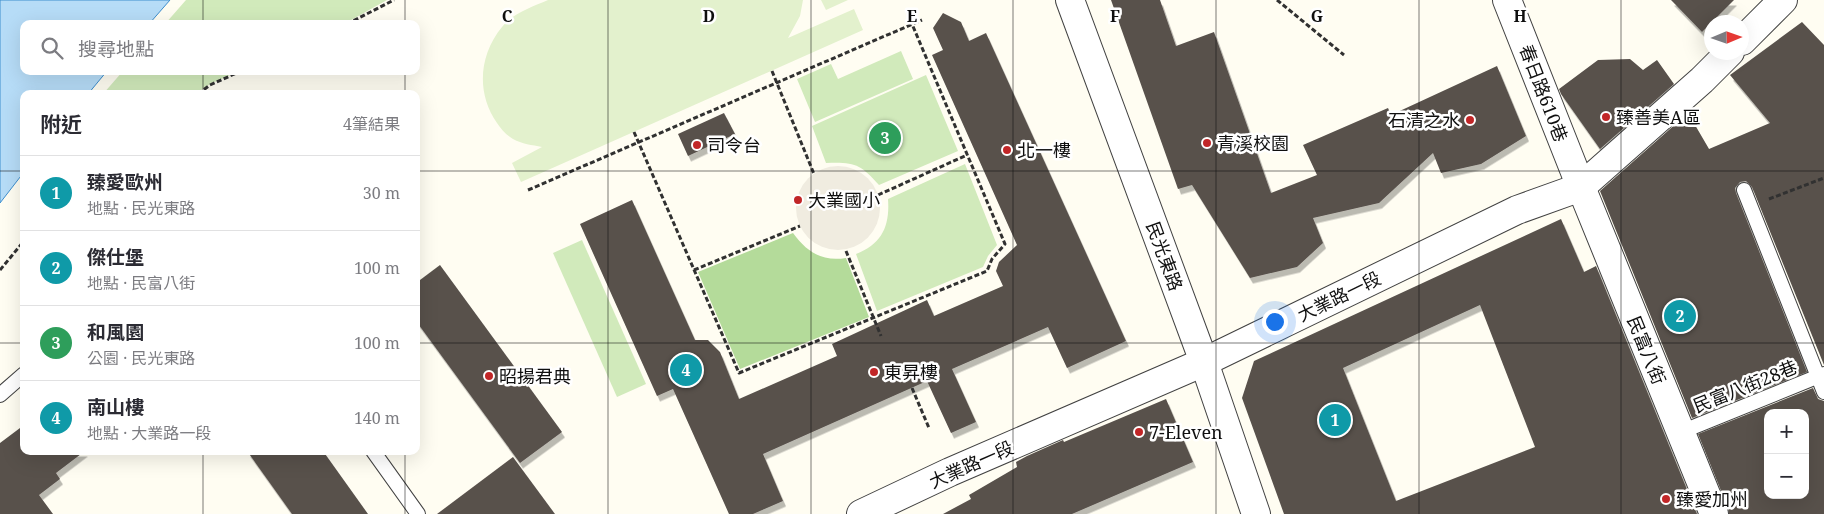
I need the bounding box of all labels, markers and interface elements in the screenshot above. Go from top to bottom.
text: C [502,5,513,27]
text: D [703,5,715,27]
text: E [907,5,917,27]
text: F [1110,5,1120,27]
text: G [1311,5,1323,27]
text: H [1513,5,1527,27]
north arrow [1704,15,1749,60]
search box [20,20,420,75]
icon: search [38,34,66,62]
text: 搜尋地點 [78,36,154,62]
street label: 春日路610巷 [1514,41,1574,145]
place label: 臻善美A區 [1616,105,1701,129]
place label: 石清之水 [1388,108,1460,132]
text: 附近 [40,110,82,138]
marker: 臻善美A區 [1600,111,1612,123]
text: 4筆結果 [343,113,400,135]
marker: 石清之水 [1464,114,1476,126]
pin: 3 [869,119,901,157]
place label: 青溪校園 [1217,131,1289,155]
place label: 司令台 [707,133,761,157]
marker: 青溪校園 [1201,137,1213,149]
place label: 北一樓 [1017,138,1071,162]
marker: 司令台 [691,139,703,151]
marker: 北一樓 [1001,144,1013,156]
text: 臻愛歐州 [87,169,163,195]
text: 1 [51,182,61,204]
text: 30 m [363,182,400,204]
place label: 大業國小 [808,188,880,212]
marker: 大業國小 [792,194,804,206]
text: 地點 · 民光東路 [87,197,195,219]
street label: 民光東路 [1141,218,1189,294]
text: 傑仕堡 [87,244,144,270]
text: 2 [51,257,61,279]
text: 100 m [354,257,400,279]
street label: 大業路一段 [1293,265,1385,327]
text: 地點 · 民富八街 [87,272,195,294]
pin: 2 [1664,297,1696,335]
your location [1262,309,1288,335]
street label: 民富八街 [1622,312,1672,388]
text: 和風園 [87,319,144,345]
text: 3 [51,332,61,354]
text: 100 m [354,332,400,354]
text: 公園 · 民光東路 [87,347,195,369]
pin: 4 [670,351,702,389]
street label: 民富八街28巷 [1689,354,1801,418]
place label: 東昇樓 [884,360,938,384]
place label: 昭揚君典 [499,364,571,388]
marker: 東昇樓 [868,366,880,378]
marker: 昭揚君典 [483,370,495,382]
text: 南山樓 [87,394,144,420]
pin: 1 [1319,401,1351,439]
text: 4 [51,407,61,429]
text: 140 m [354,407,400,429]
map controls [1764,409,1809,499]
button: + [1764,409,1809,454]
place label: 7-Eleven [1149,420,1223,444]
text: 地點 · 大業路一段 [87,422,211,444]
marker: 7-Eleven [1133,426,1145,438]
street label: 大業路一段 [925,435,1017,493]
button: − [1764,454,1809,499]
place label: 臻愛加州 [1676,487,1748,511]
marker: 臻愛加州 [1660,493,1672,505]

